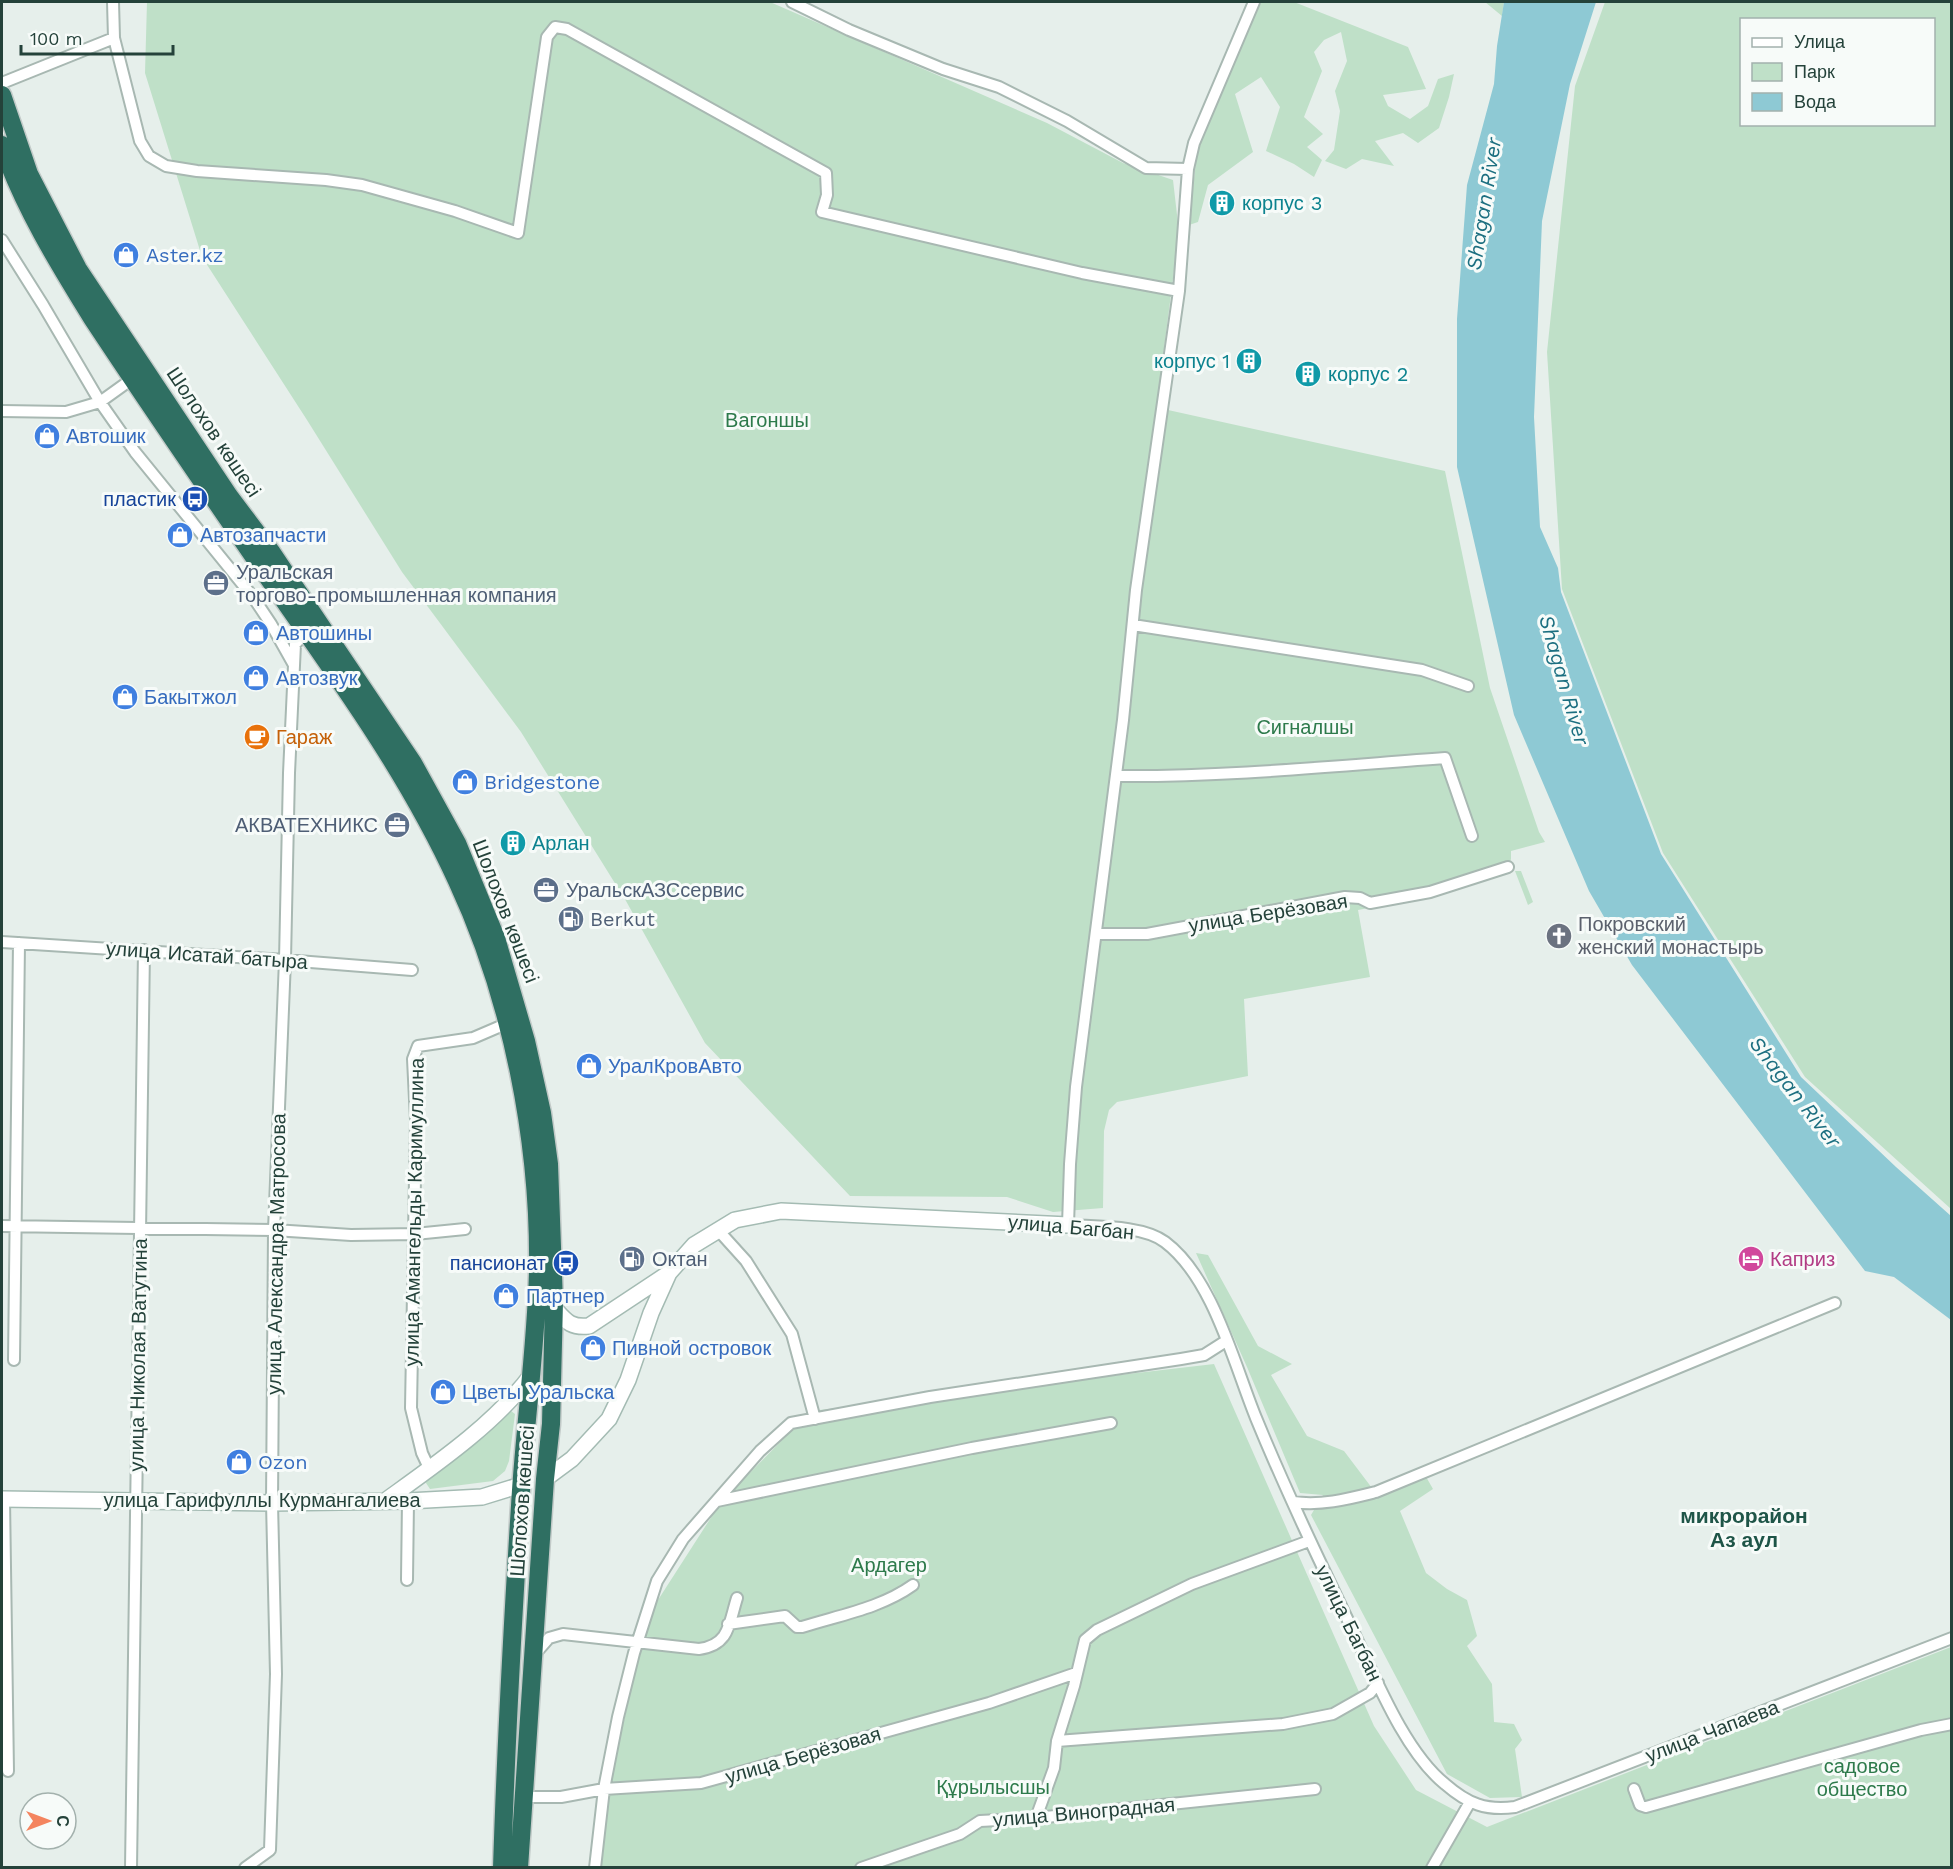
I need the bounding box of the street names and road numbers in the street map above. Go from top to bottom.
street label: Шолохов көшесі [162,362,266,502]
street label: Шолохов көшесі [468,836,544,986]
street label: улица Берёзовая [1187,889,1349,937]
street label: улица Исатай батыра [105,936,310,974]
street label: улица Амангельды Каримуллина [399,1057,429,1366]
street label: улица Александра Матросова [262,1112,290,1395]
street label: улица Багбан [1007,1210,1135,1244]
street label: улица Николая Ватутина [124,1237,152,1472]
street label: Шолохов көшесі [505,1425,539,1577]
street label: улица Гарифуллы Курмангалиева [103,1488,421,1512]
street label: улица Багбан [1310,1561,1388,1685]
street label: улица Чапаева [1642,1694,1783,1767]
street label: улица Берёзовая [722,1721,884,1789]
street label: улица Виноградная [992,1792,1176,1832]

